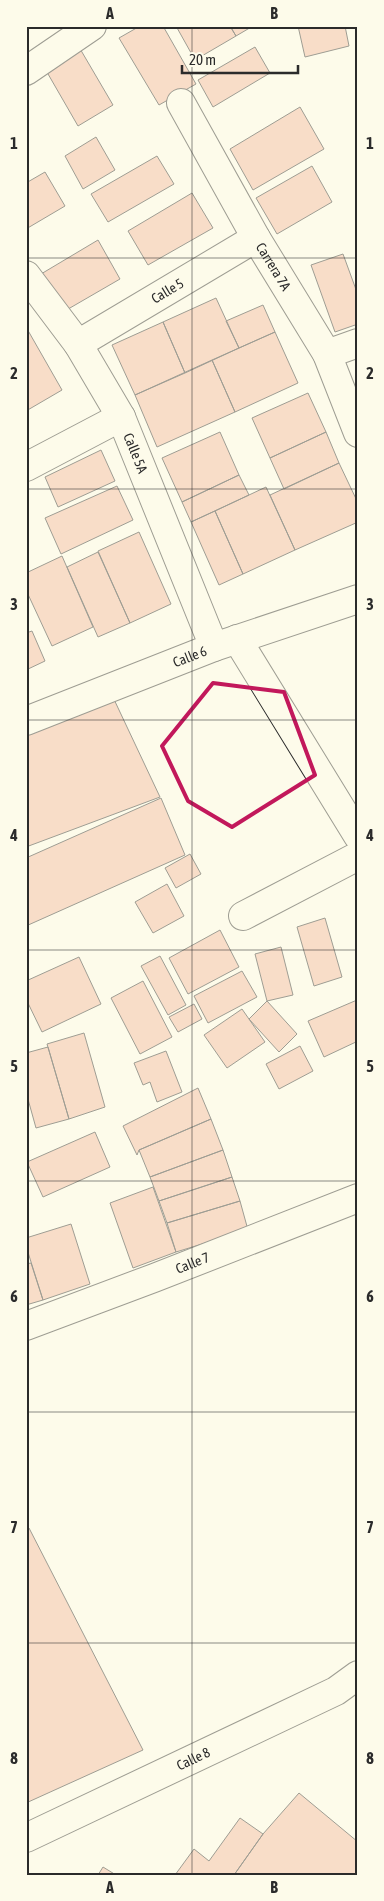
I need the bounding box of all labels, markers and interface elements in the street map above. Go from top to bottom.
text: A [105,4,114,22]
text: B [270,4,278,22]
scale bar [182,42,298,74]
text: 20 m [189,51,216,68]
text: 1 [10,134,18,152]
text: 1 [366,134,374,152]
street label: Carrera 7A [253,240,294,294]
street label: Calle 5 [148,275,186,307]
text: 2 [10,364,18,382]
text: 2 [366,364,374,382]
street label: Calle 5A [120,431,151,476]
text: 3 [10,595,18,613]
text: 3 [366,595,374,613]
street label: Calle 6 [171,643,209,670]
text: 4 [9,826,18,844]
text: 4 [365,826,374,844]
text: 5 [10,1057,18,1075]
text: 5 [366,1057,374,1075]
street label: Calle 7 [173,1249,212,1277]
text: 6 [10,1287,18,1305]
text: 6 [366,1287,374,1305]
text: 7 [10,1518,18,1536]
text: 7 [366,1518,374,1536]
street label: Calle 8 [174,1744,213,1773]
text: 8 [10,1749,18,1767]
text: 8 [366,1749,374,1767]
text: A [105,1878,114,1896]
text: B [270,1878,278,1896]

